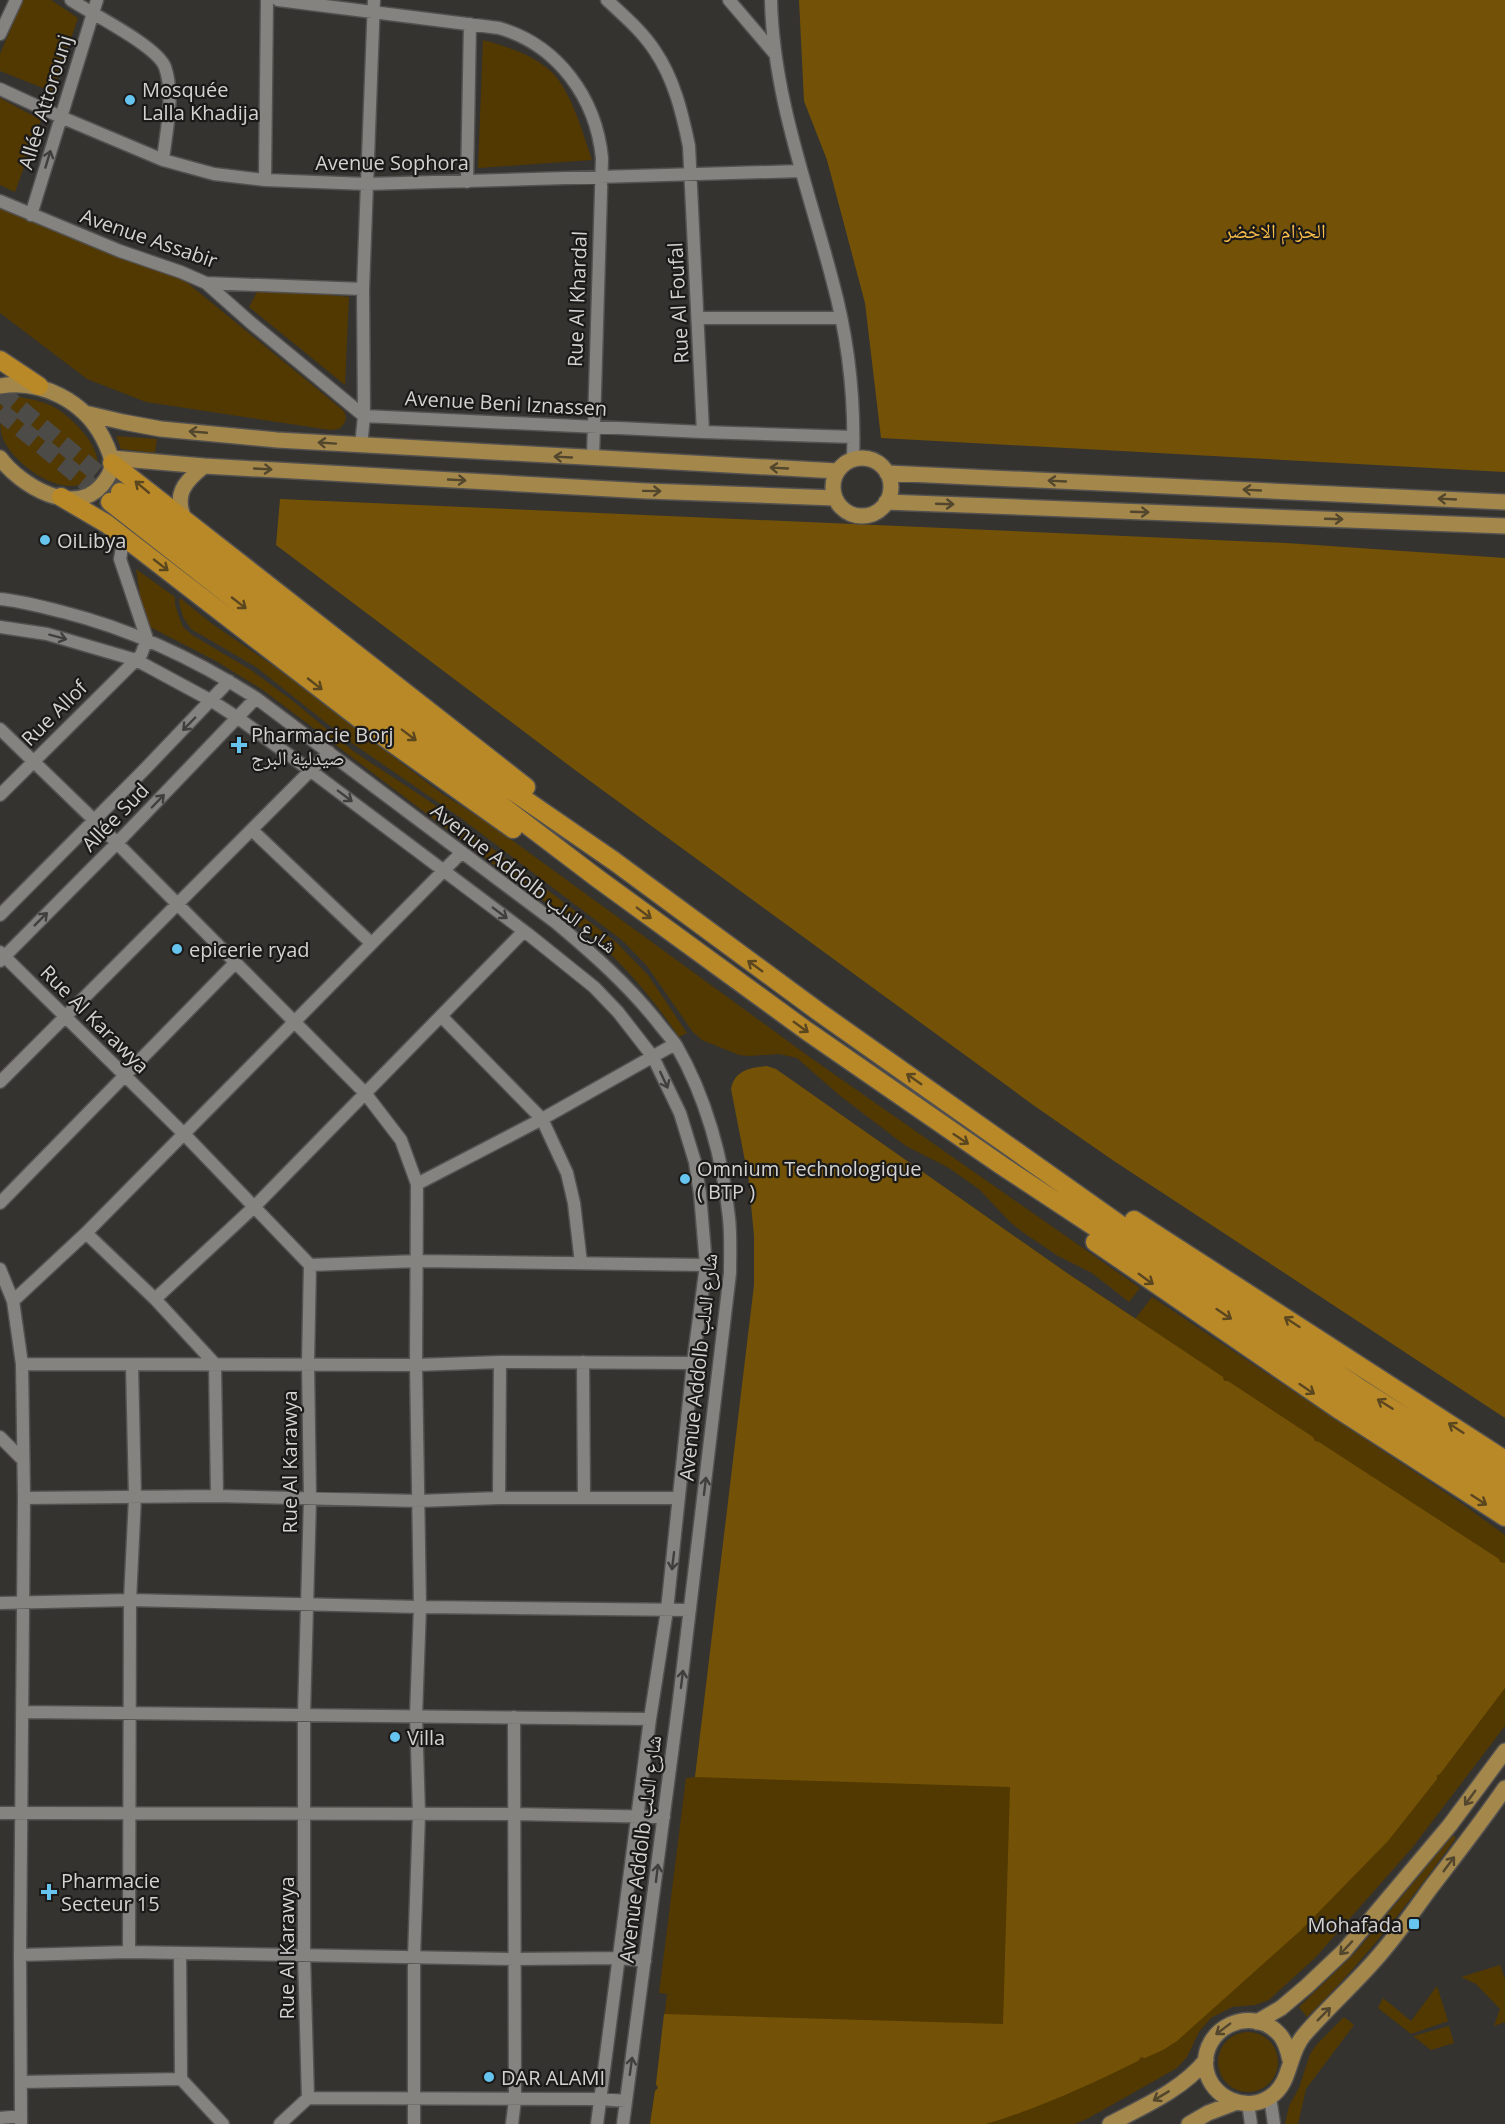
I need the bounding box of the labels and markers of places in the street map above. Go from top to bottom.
place label: Mosquée Lalla Khadija [142,76,259,126]
marker: Mosquée Lalla Khadija [123,93,137,107]
place label: OiLibya [57,527,126,554]
marker: OiLibya [38,533,52,547]
place label: Pharmacie Borj صيدلية البرج [251,721,393,771]
marker: Pharmacie Borj صيدلية البرج [232,738,246,752]
place label: epicerie ryad [189,936,310,963]
marker: epicerie ryad [170,942,184,956]
place label: Omnium Technologique ( BTP ) [697,1155,921,1205]
marker: Omnium Technologique ( BTP ) [678,1172,692,1186]
place label: Villa [407,1724,445,1751]
marker: Villa [388,1730,402,1744]
place label: Pharmacie Secteur 15 [61,1867,160,1917]
marker: Pharmacie Secteur 15 [42,1885,56,1899]
place label: Mohafada [1307,1911,1402,1938]
marker: Mohafada [1407,1917,1421,1931]
place label: DAR ALAMI [501,2064,605,2091]
marker: DAR ALAMI [482,2070,496,2084]

